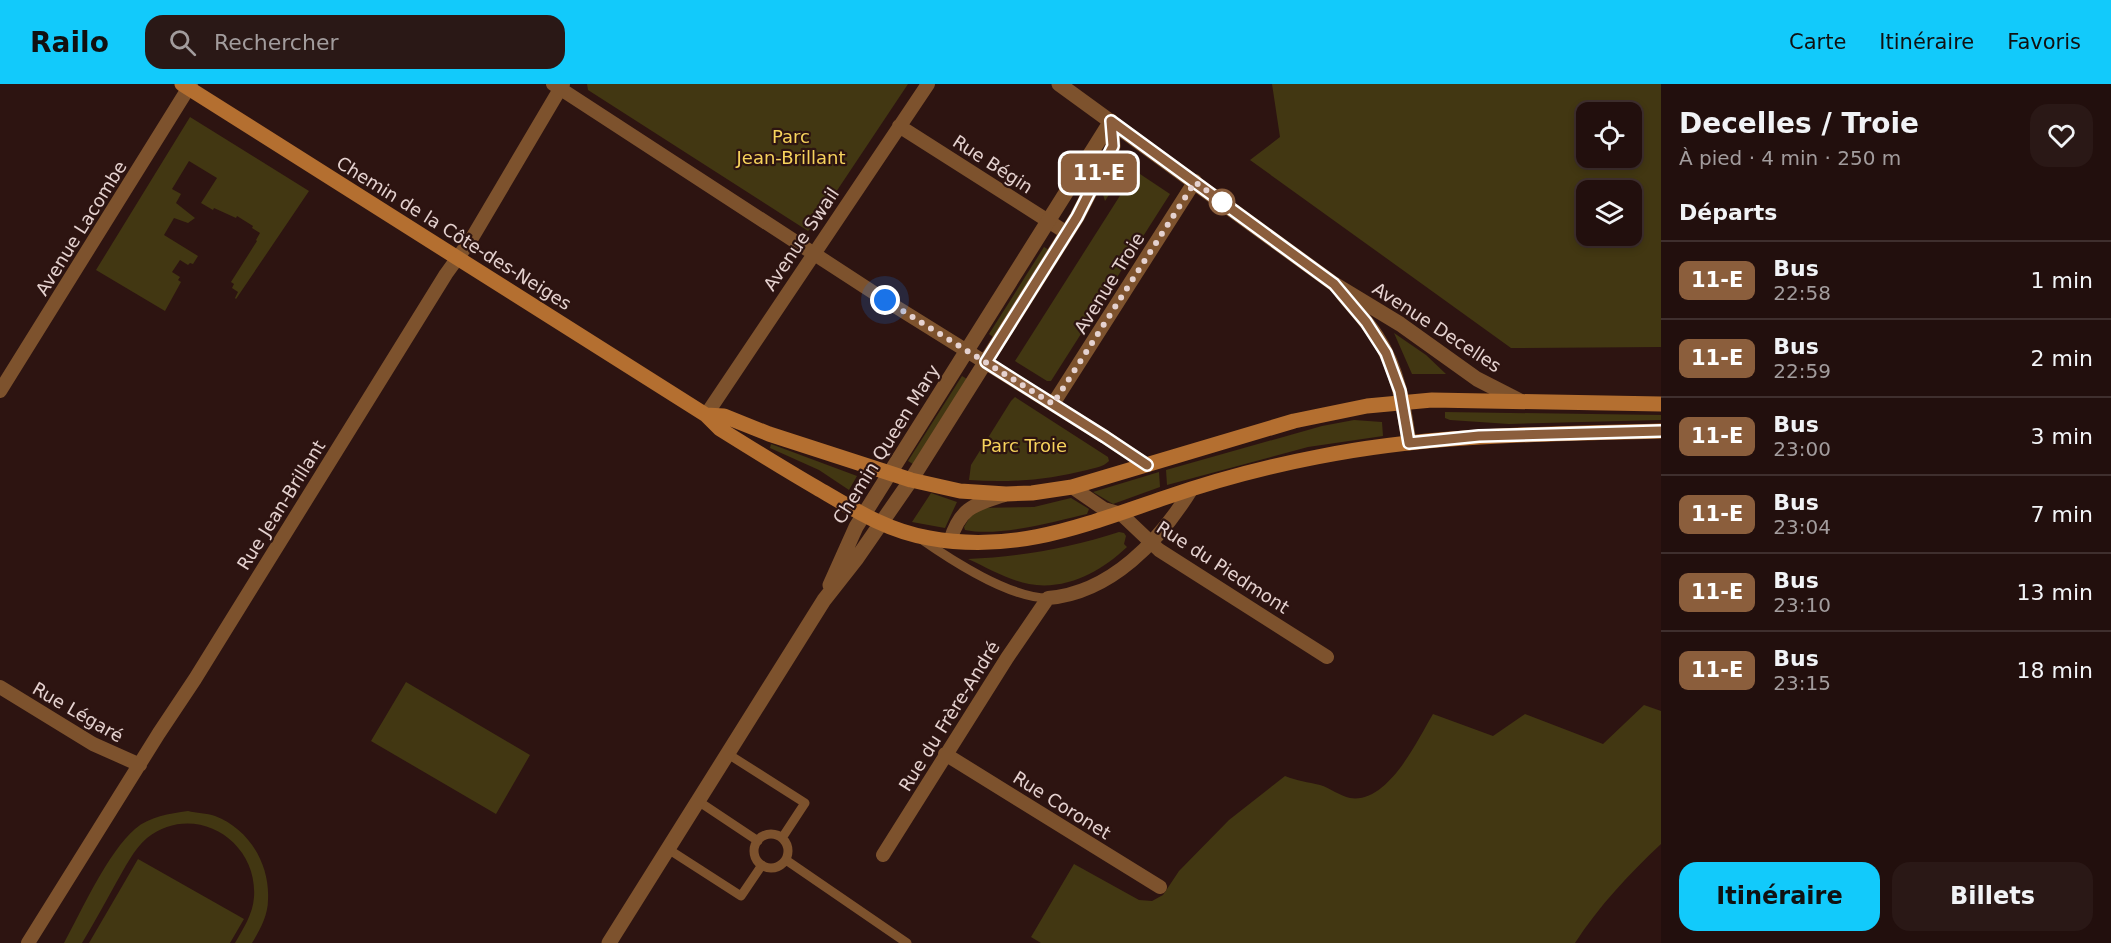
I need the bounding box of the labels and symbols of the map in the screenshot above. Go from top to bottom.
park label: Parc Jean-Brillant [736,126,845,168]
street label: Rue Bégin [949,130,1037,198]
street label: Chemin de la Côte-des-Neiges [333,152,575,314]
line badge: 11-E [1057,154,1141,193]
street label: Avenue Lacombe [31,157,131,299]
street label: Avenue Swail [759,183,843,295]
unlabelled marker [1209,189,1235,215]
street label: Avenue Troie [1070,229,1148,337]
street label: Avenue Decelles [1369,278,1505,376]
your location [870,285,900,315]
street label: Chemin Queen Mary [828,360,944,528]
park label: Parc Troie [981,435,1067,456]
street label: Rue Jean-Brillant [233,436,329,574]
street label: Rue du Piedmont [1153,516,1293,618]
street label: Rue du Frère-André [894,637,1004,795]
street label: Rue Légaré [29,678,127,746]
street label: Rue Coronet [1009,767,1115,843]

